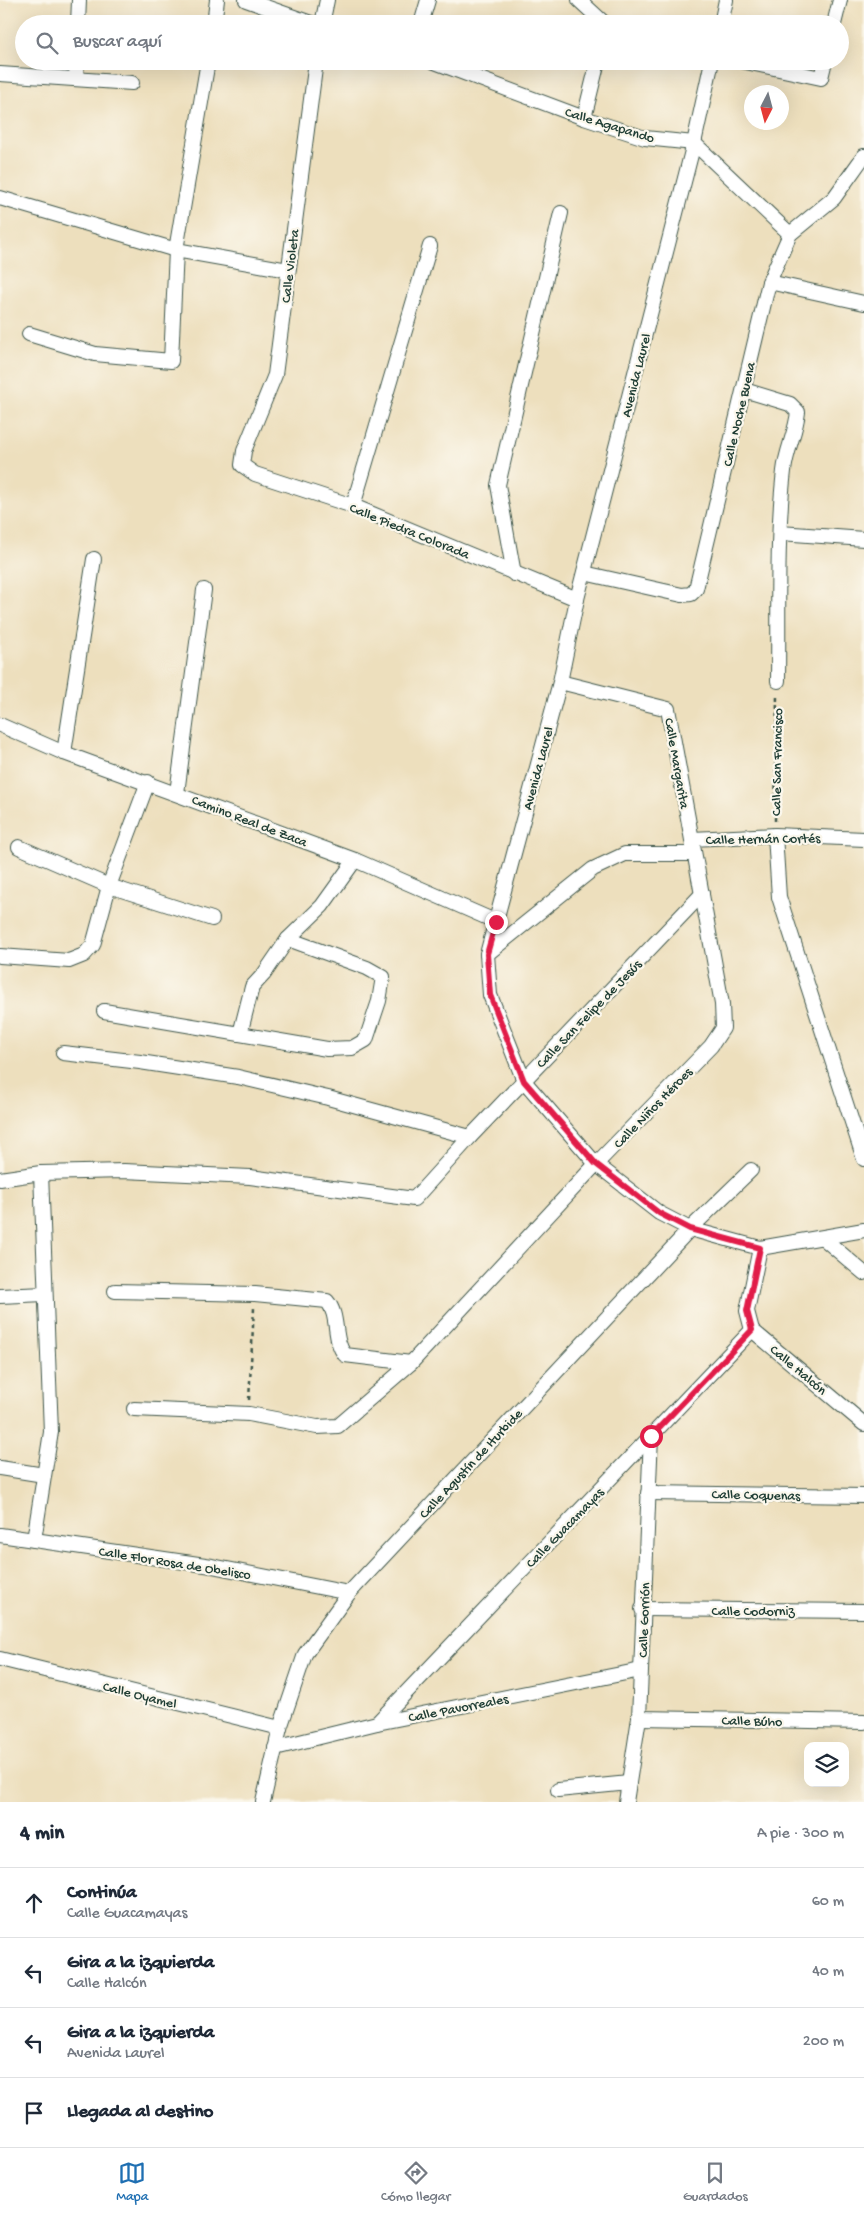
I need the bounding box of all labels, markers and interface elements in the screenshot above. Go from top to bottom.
search box [15,15,849,70]
icon: search [33,29,61,57]
text: Buscar aquí [73,31,162,54]
north arrow [744,85,789,130]
street label: Calle Agapando [562,105,656,148]
street label: Calle Violeta [279,227,305,304]
street label: Avenida Laurel [619,332,656,419]
street label: Calle Noche Buena [720,359,761,468]
street label: Calle Piedra Colorada [346,500,473,565]
street label: Calle San Francisco [769,708,788,816]
street label: Calle Margarita [659,717,692,811]
street label: Avenida Laurel [520,725,559,812]
street label: Camino Real de Zaca [189,792,310,853]
street label: Calle Hernán Cortés [706,831,821,850]
route end [485,911,508,934]
street label: Calle San Felipe de Jesús [533,956,647,1073]
street label: Calle Niños Héroes [611,1064,697,1153]
street label: Calle Halcón [765,1342,830,1400]
street label: Calle Agustín de Iturbide [417,1406,528,1523]
route start [640,1425,663,1448]
street label: Calle Guacamayas [523,1484,609,1573]
street label: Calle Coquenas [711,1487,801,1506]
street label: Calle Flor Rosa de Obelisco [97,1544,252,1585]
street label: Calle Gorrión [636,1582,655,1658]
street label: Calle Codorniz [711,1604,795,1621]
street label: Calle Oyamel [101,1679,178,1714]
street label: Calle Pavorreales [407,1691,511,1727]
street label: Calle Búho [722,1713,782,1732]
map controls [804,1742,849,1787]
button: layers [804,1742,849,1787]
text: 4 min [20,1822,64,1847]
text: A pie · 300 m [757,1825,844,1844]
text: Continúa [67,1882,137,1905]
icon: ahead [20,1889,48,1917]
text: 60 m [812,1893,844,1912]
text: Calle Guacamayas [67,1905,187,1924]
text: Gira a la izquierda [67,1952,214,1975]
icon: left [20,1959,48,1987]
text: 40 m [812,1963,844,1982]
text: Calle Halcón [67,1975,147,1994]
text: Gira a la izquierda [67,2022,214,2045]
icon: left [20,2029,48,2057]
text: 200 m [803,2033,844,2052]
text: Avenida Laurel [67,2045,165,2064]
icon: arrive [20,2099,48,2127]
text: Llegada al destino [67,2101,213,2124]
tab: Mapa [116,2159,148,2206]
tab: Cómo llegar [381,2159,450,2206]
tab: Guardados [683,2159,748,2206]

